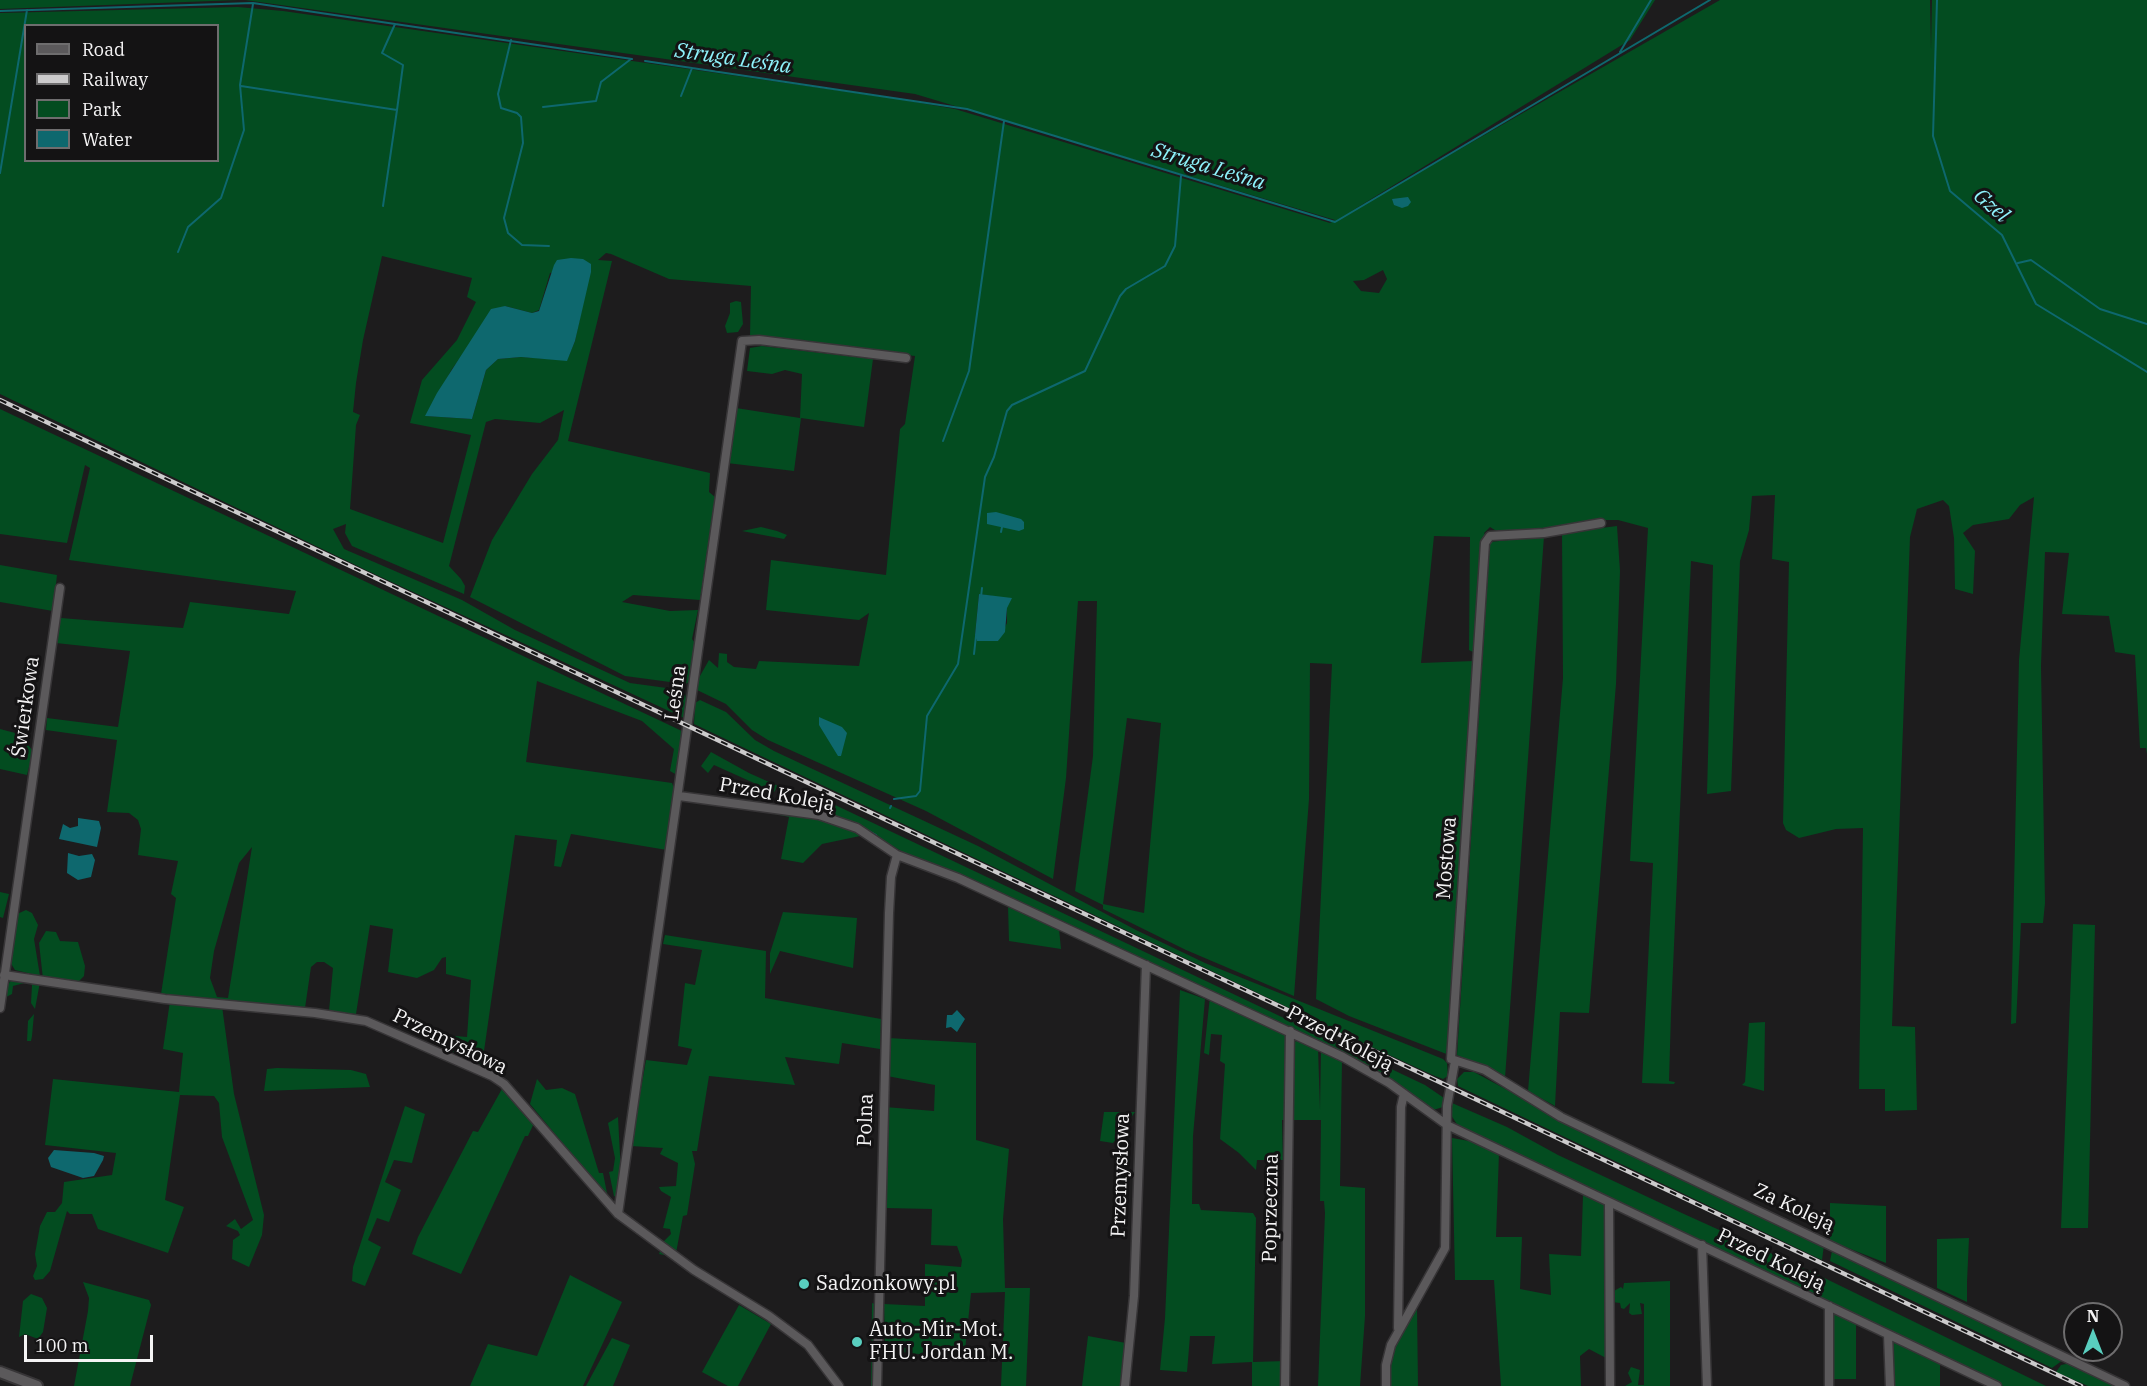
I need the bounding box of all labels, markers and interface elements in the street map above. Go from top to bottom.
legend [24,24,219,162]
text: Road [82,38,125,61]
water label: Struga Leśna [673,38,793,80]
text: Railway [82,68,148,91]
text: Park [82,98,121,121]
text: Water [82,128,132,151]
water label: Struga Leśna [1148,138,1268,196]
water label: Gzel [1968,184,2014,228]
street label: Świerkowa [7,655,45,759]
street label: Leśna [660,664,692,722]
street label: Przed Koleją [717,773,837,817]
street label: Mostowa [1432,816,1462,900]
street label: Przed Koleją [1283,1001,1397,1077]
street label: Przemysłowa [389,1004,511,1080]
street label: Polna [853,1093,879,1147]
street label: Przemysłowa [1107,1112,1135,1238]
street label: Poprzeczna [1258,1153,1284,1263]
street label: Za Koleją [1750,1179,1838,1237]
street label: Przed Koleją [1713,1223,1829,1297]
place label: Sadzonkowy.pl [816,1272,956,1296]
marker: Sadzonkowy.pl [797,1277,811,1291]
north arrow [2063,1302,2123,1362]
text: N [2087,1306,2099,1326]
place label: Auto-Mir-Mot. FHU. Jordan M. [869,1318,1013,1365]
scale bar [27,1323,156,1361]
text: 100 m [35,1334,89,1357]
marker: Auto-Mir-Mot. FHU. Jordan M. [850,1335,864,1349]

